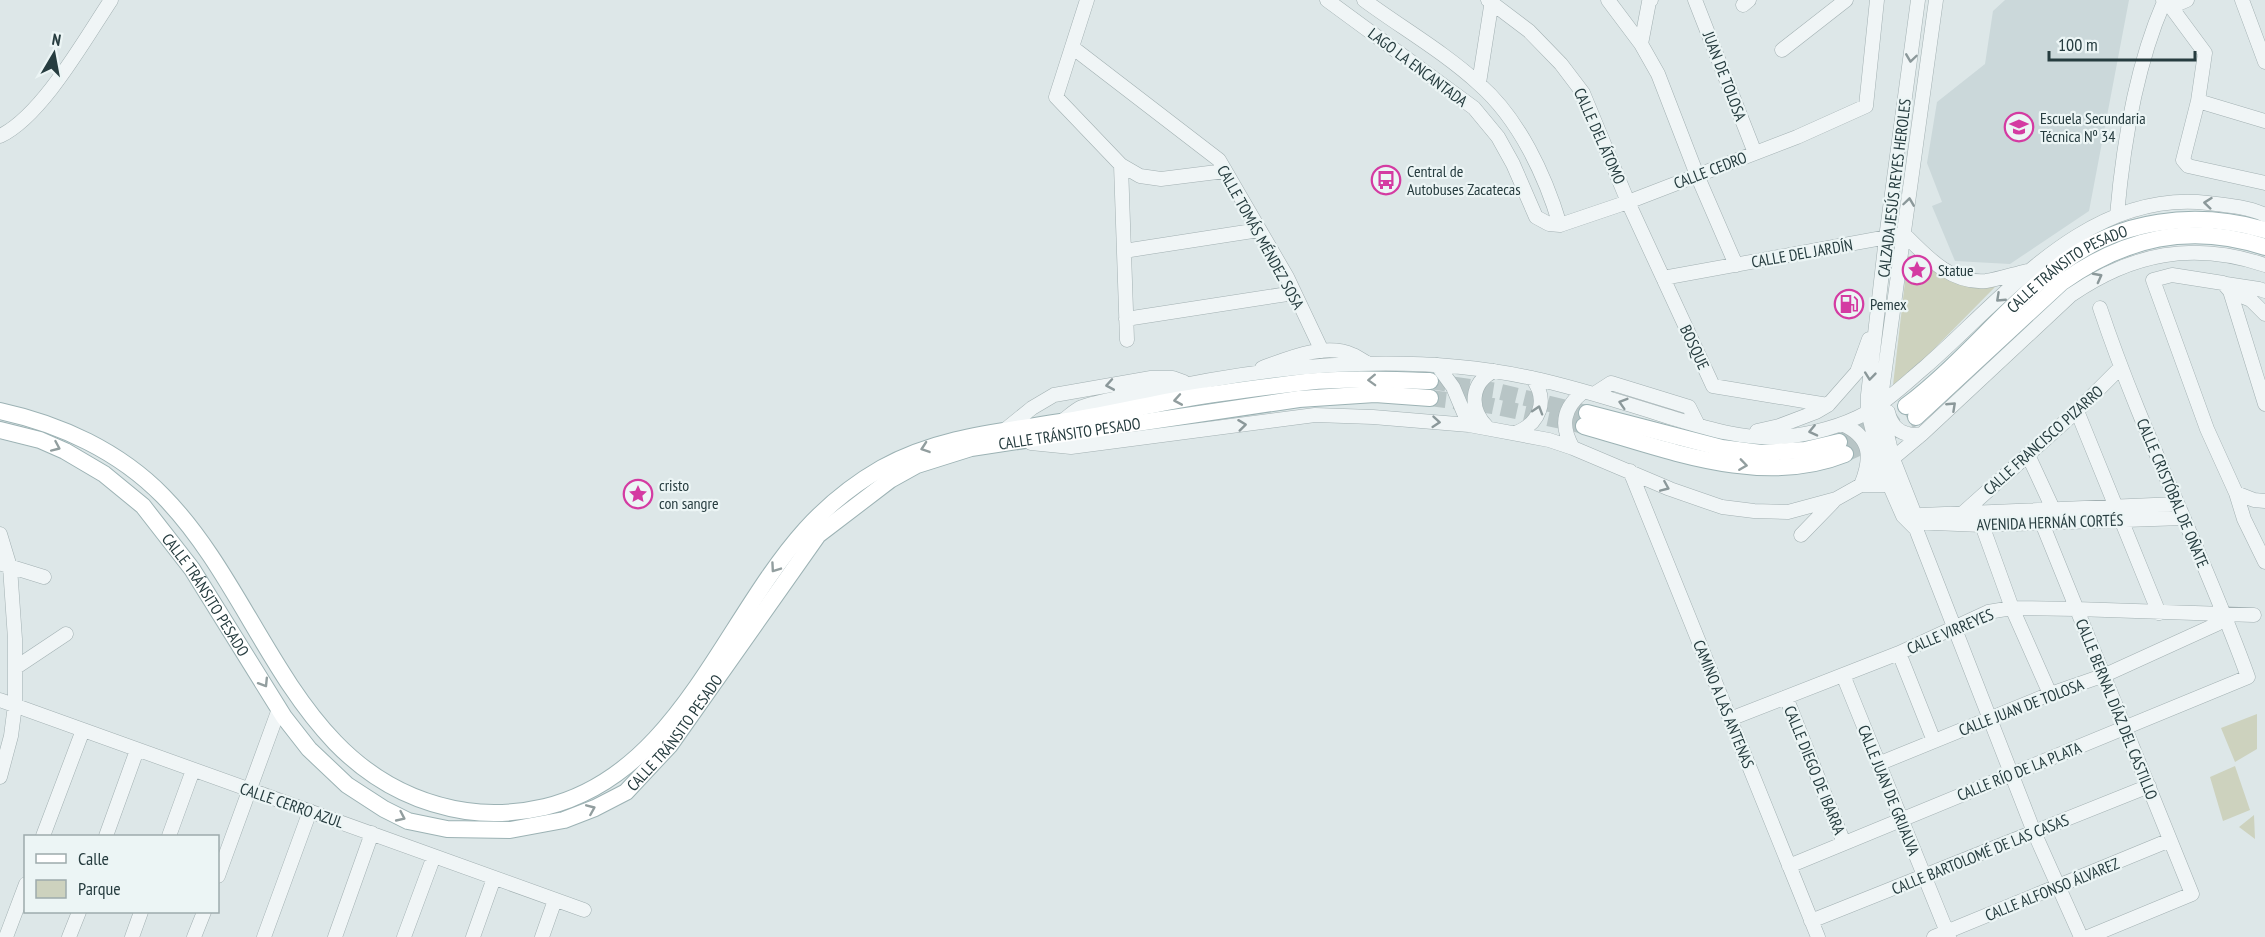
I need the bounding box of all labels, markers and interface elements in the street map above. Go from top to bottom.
street label: LAGO LA ENCANTADA [1364,23,1472,111]
north arrow [24,24,84,84]
scale bar [2049,24,2194,62]
street label: JUAN DE TOLOSA [1698,27,1751,124]
text: N [51,29,63,50]
text: 100 m [2058,33,2098,56]
one-way arrow [1905,53,1917,63]
street label: CALLE DEL ÁTOMO [1570,85,1630,187]
street label: CALZADA JESÚS REYES HEROLES [1873,97,1915,279]
place label: Escuela Secundaria Técnica Nº 34 [2040,108,2146,146]
school or university icon: Escuela Secundaria Técnica Nº 34 [2003,111,2035,143]
street label: CALLE CEDRO [1671,147,1750,193]
street label: CALLE TOMÁS MÉNDEZ SOSA [1213,161,1309,313]
place label: Central de Autobuses Zacatecas [1407,161,1521,199]
bus stop icon: Central de Autobuses Zacatecas [1370,164,1402,196]
one-way arrow [1902,197,1914,206]
one-way arrow [2204,197,2213,210]
street label: CALLE TRÁNSITO PESADO [2002,220,2130,317]
street label: CALLE DEL JARDÍN [1750,234,1854,272]
place icon: Statue [1901,254,1933,286]
place label: Statue [1938,260,1974,280]
one-way arrow [2092,273,2102,284]
fuel station icon: Pemex [1833,288,1865,320]
one-way arrow [1996,290,2007,301]
place label: Pemex [1870,294,1907,314]
street label: BOSQUE [1676,321,1714,373]
one-way arrow [1864,372,1877,381]
one-way arrow [1368,373,1377,386]
one-way arrow [1106,378,1116,391]
street label: CALLE FRANCISCO PIZARRO [1979,381,2107,499]
one-way arrow [1174,393,1184,406]
one-way arrow [1618,398,1629,410]
one-way arrow [1945,402,1956,413]
one-way arrow [1531,405,1543,416]
street label: CALLE TRÁNSITO PESADO [997,413,1142,454]
one-way arrow [1431,415,1440,428]
street label: CALLE CRISTÓBAL DE OÑATE [2132,415,2214,571]
one-way arrow [1237,419,1246,431]
one-way arrow [1809,424,1819,437]
one-way arrow [49,440,60,452]
one-way arrow [920,441,931,454]
one-way arrow [1738,458,1747,470]
place label: cristo con sangre [659,475,719,513]
place icon: cristo con sangre [622,478,654,510]
one-way arrow [1659,479,1670,491]
street label: AVENIDA HERNÁN CORTÉS [1976,509,2124,535]
street label: CALLE TRÁNSITO PESADO [158,529,254,660]
one-way arrow [771,561,782,572]
street label: CALLE VIRREYES [1904,604,1996,658]
street label: CALLE BERNAL DÍAZ DEL CASTILLO [2072,616,2163,803]
street label: CAMINO A LAS ANTENAS [1689,637,1759,771]
street label: CALLE TRÁNSITO PESADO [622,670,727,795]
street label: CALLE JUAN DE TOLOSA [1956,674,2087,740]
one-way arrow [256,677,267,688]
street label: CALLE DIEGO DE IBARRA [1780,703,1850,838]
street label: CALLE JUAN DE GRIJALVA [1854,722,1924,858]
street label: CALLE RÍO DE LA PLATA [1954,737,2084,805]
street label: CALLE CERRO AZUL [238,778,347,832]
one-way arrow [585,804,596,816]
street label: CALLE BARTOLOMÉ DE LAS CASAS [1888,809,2072,899]
one-way arrow [394,810,405,822]
legend [24,835,219,913]
text: Calle [78,847,109,870]
street label: CALLE ALFONSO ÁLVAREZ [1982,853,2122,925]
text: Parque [78,877,121,900]

